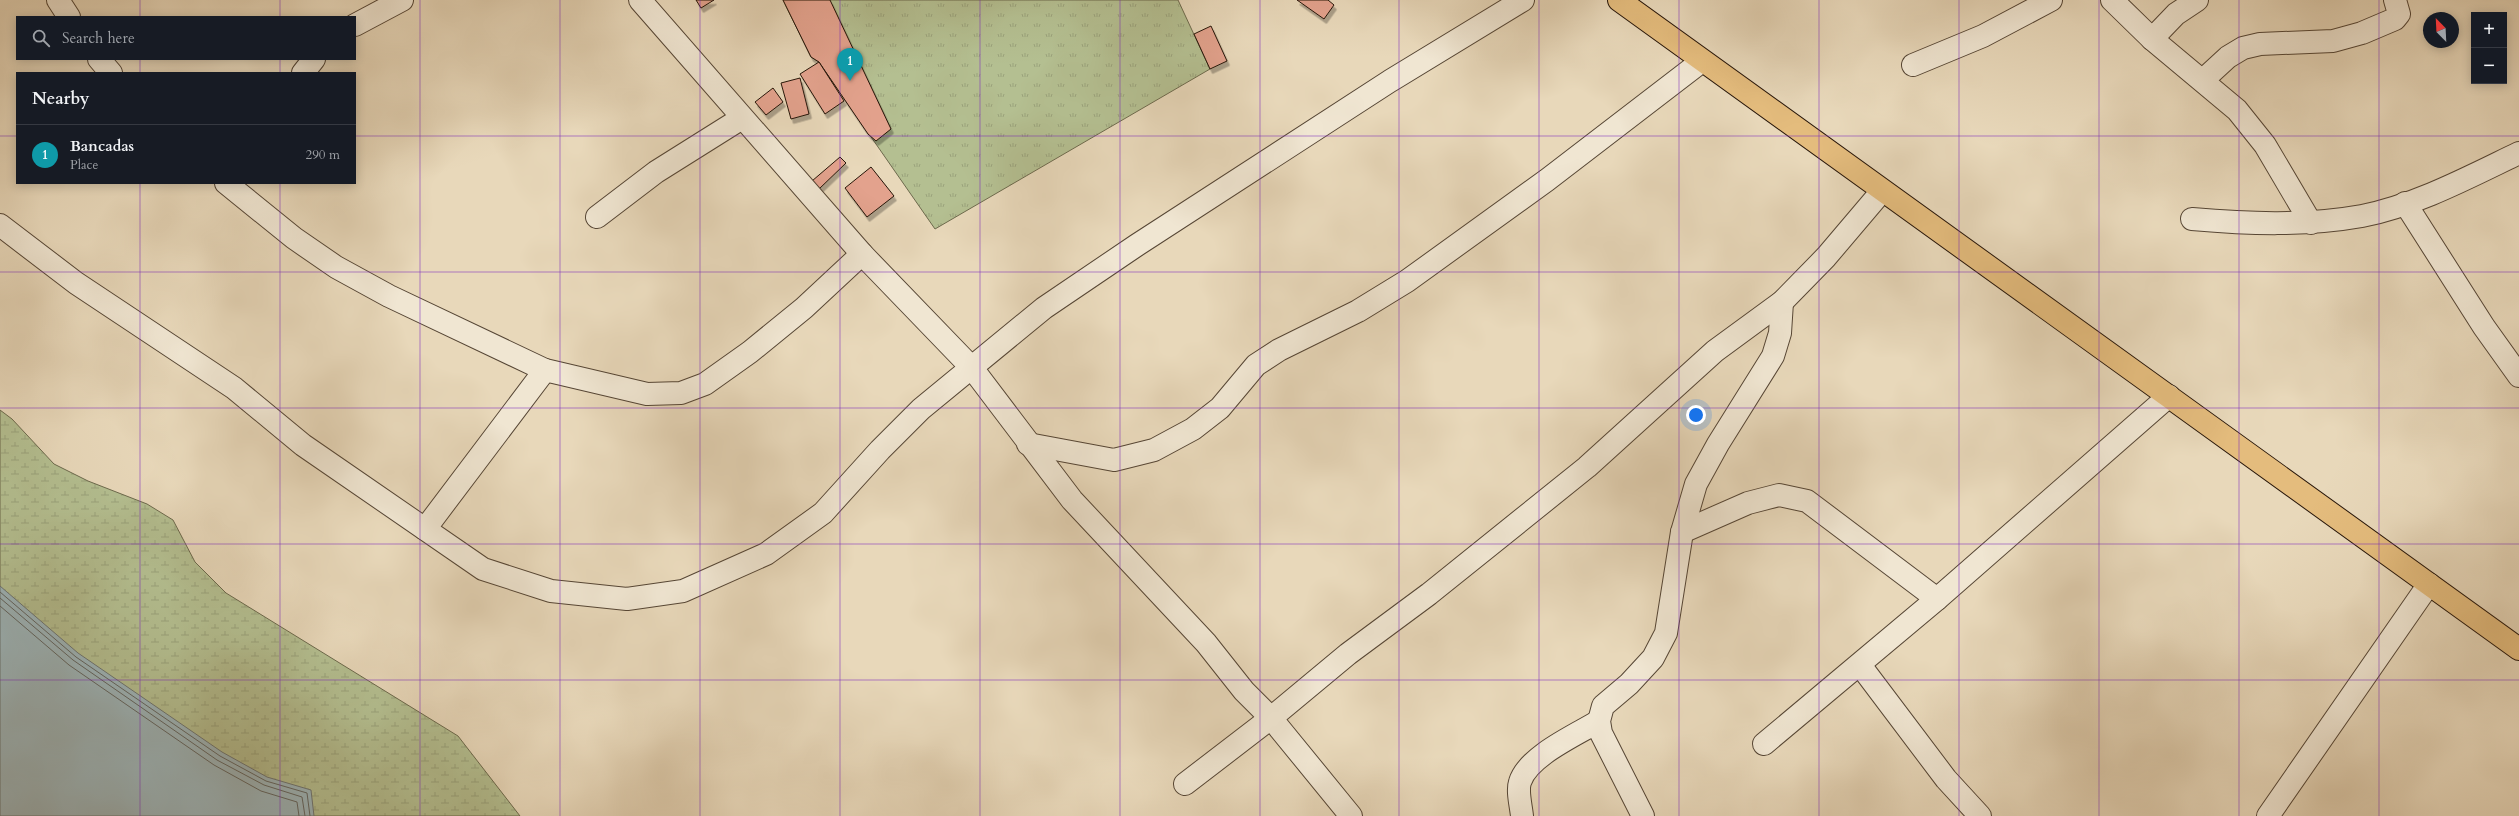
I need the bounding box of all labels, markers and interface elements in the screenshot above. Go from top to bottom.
north arrow [2423,12,2459,48]
map controls [2471,12,2507,84]
button: + [2471,12,2507,48]
search box [16,16,356,60]
icon: search [30,27,52,49]
text: Search here [62,28,135,48]
pin: 1 [837,48,863,81]
button: − [2471,48,2507,84]
text: Nearby [32,87,89,110]
text: Bancadas [70,136,134,156]
text: 1 [42,146,48,164]
text: 290 m [306,146,340,164]
text: Place [70,156,98,174]
your location [1686,405,1706,425]

